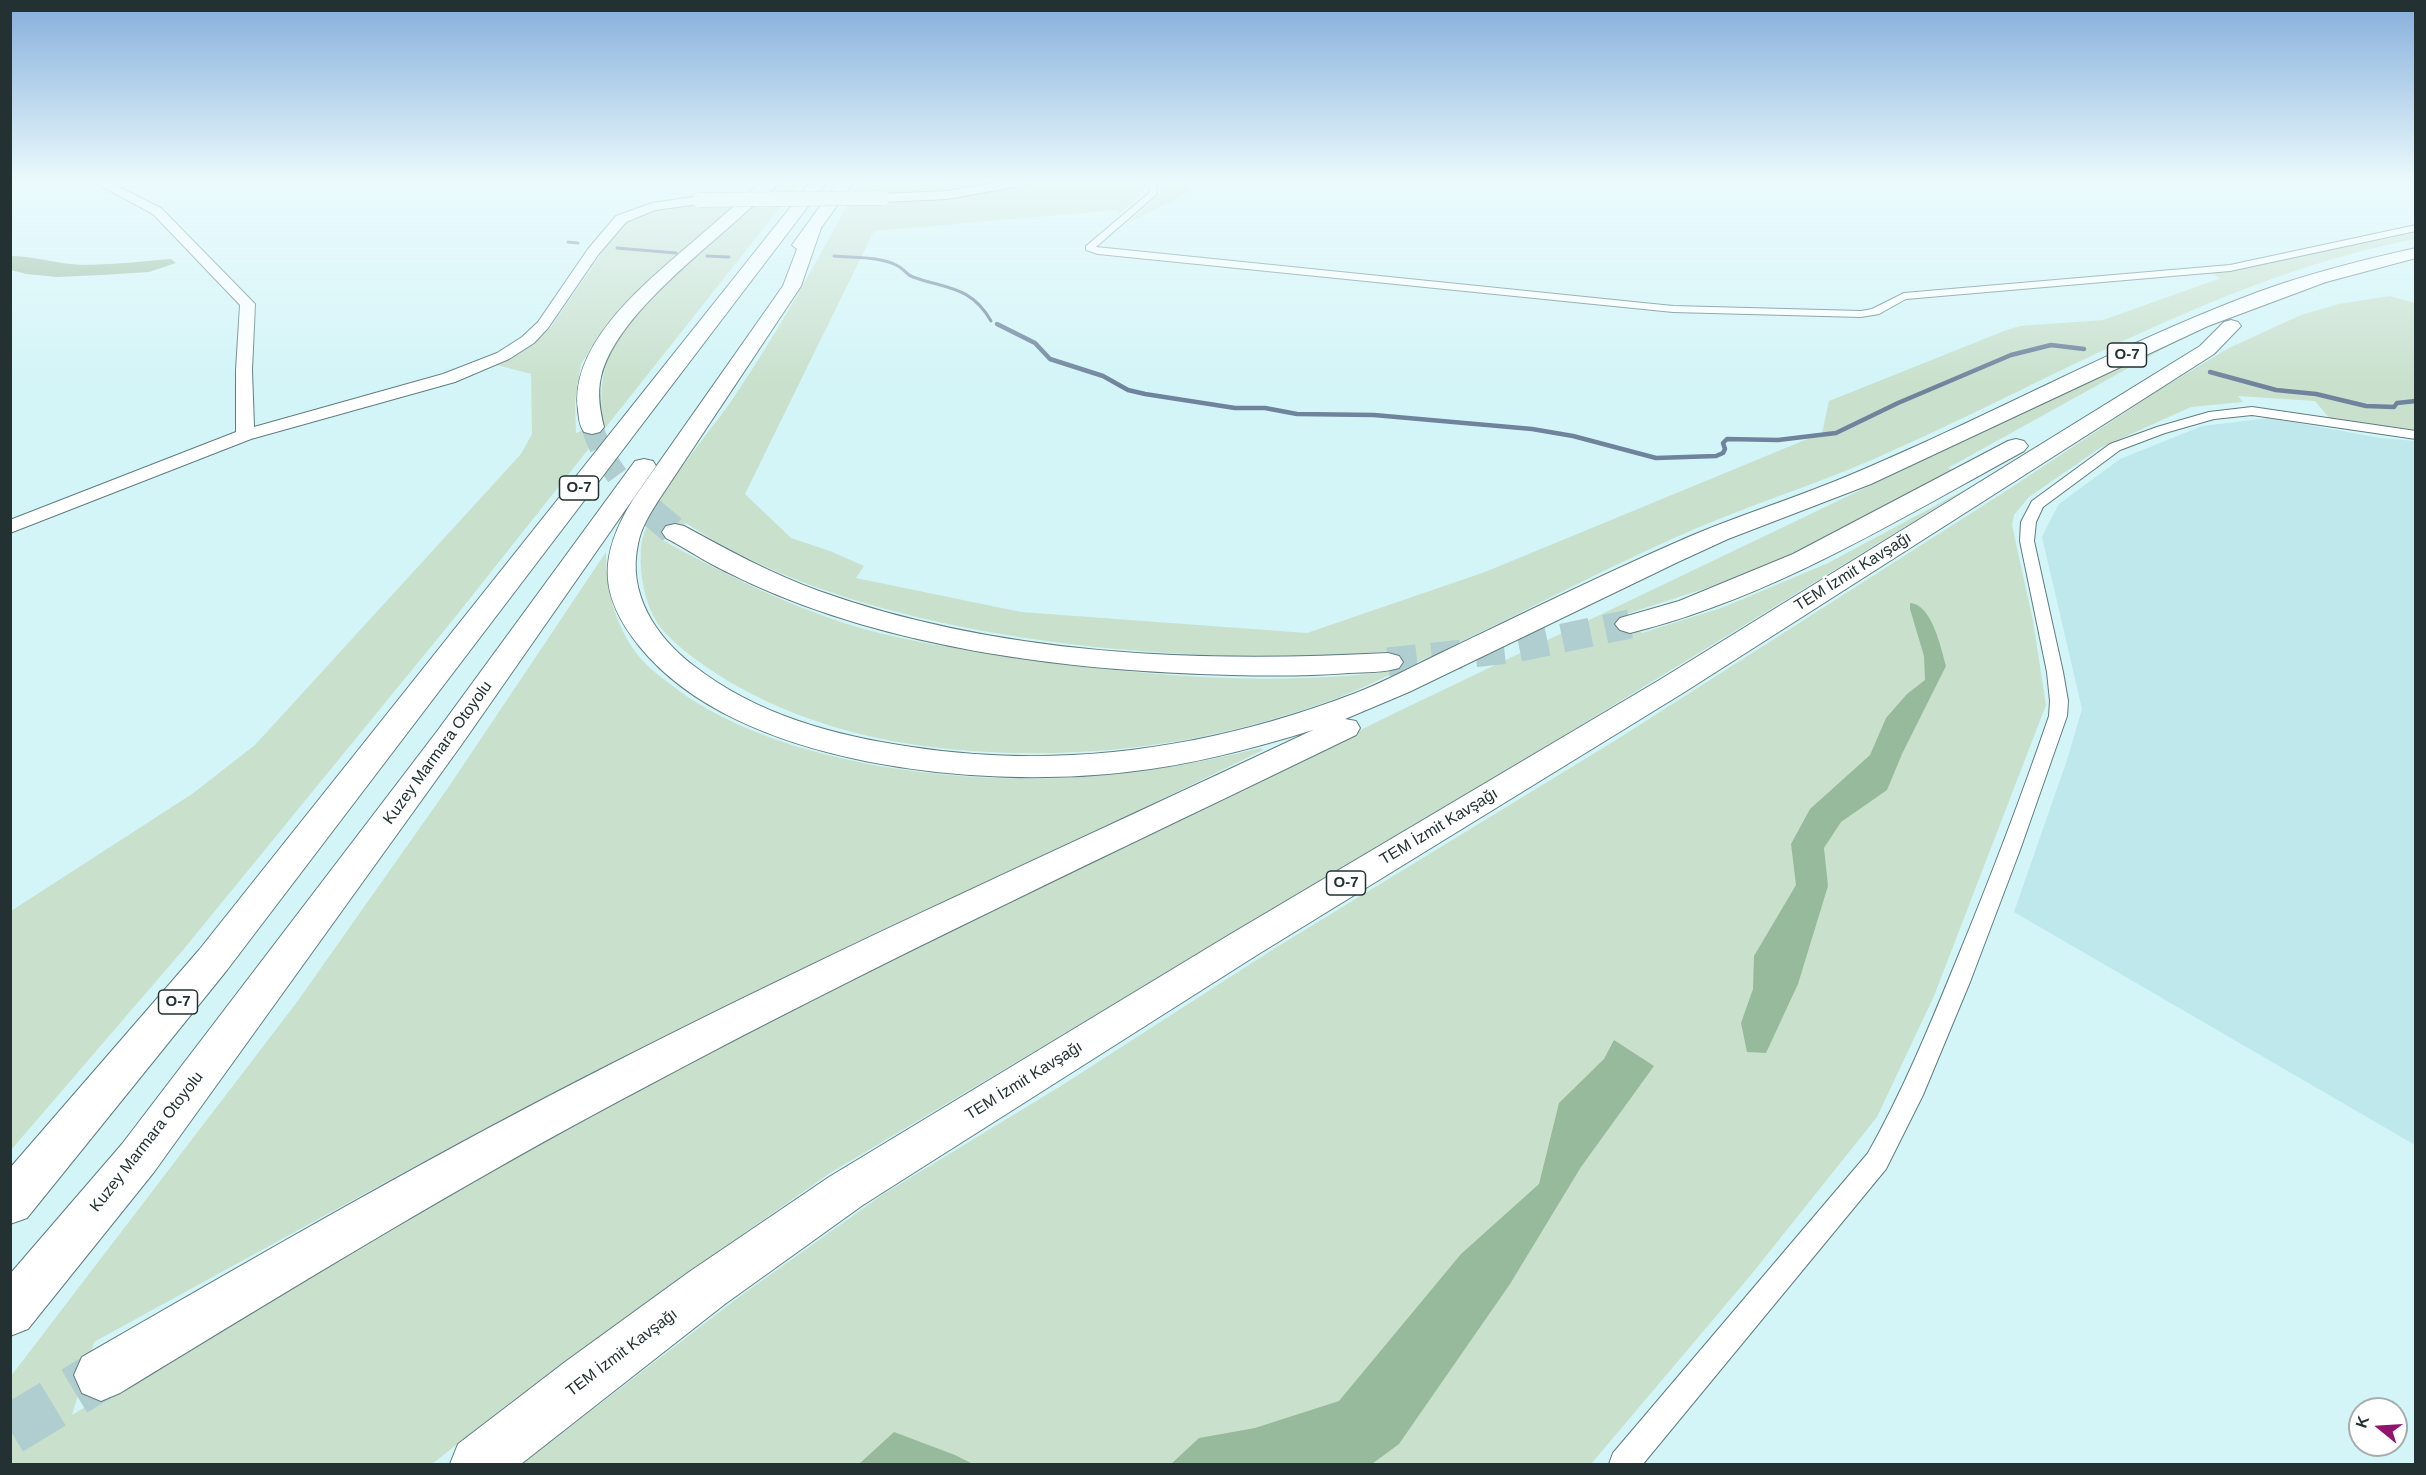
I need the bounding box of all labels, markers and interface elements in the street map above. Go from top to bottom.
road number: O-7 [2108,343,2146,367]
road number: O-7 [560,476,598,500]
street label: TEM İzmit Kavşağı [1791,528,1915,616]
street label: Kuzey Marmara Otoyolu [380,678,496,828]
street label: TEM İzmit Kavşağı [1377,784,1501,870]
road number: O-7 [1326,871,1366,895]
road number: O-7 [158,990,198,1014]
street label: TEM İzmit Kavşağı [962,1037,1086,1125]
street label: Kuzey Marmara Otoyolu [86,1068,208,1216]
street label: TEM İzmit Kavşağı [563,1305,681,1401]
north arrow [2348,1397,2408,1457]
text: K [2352,1414,2372,1430]

